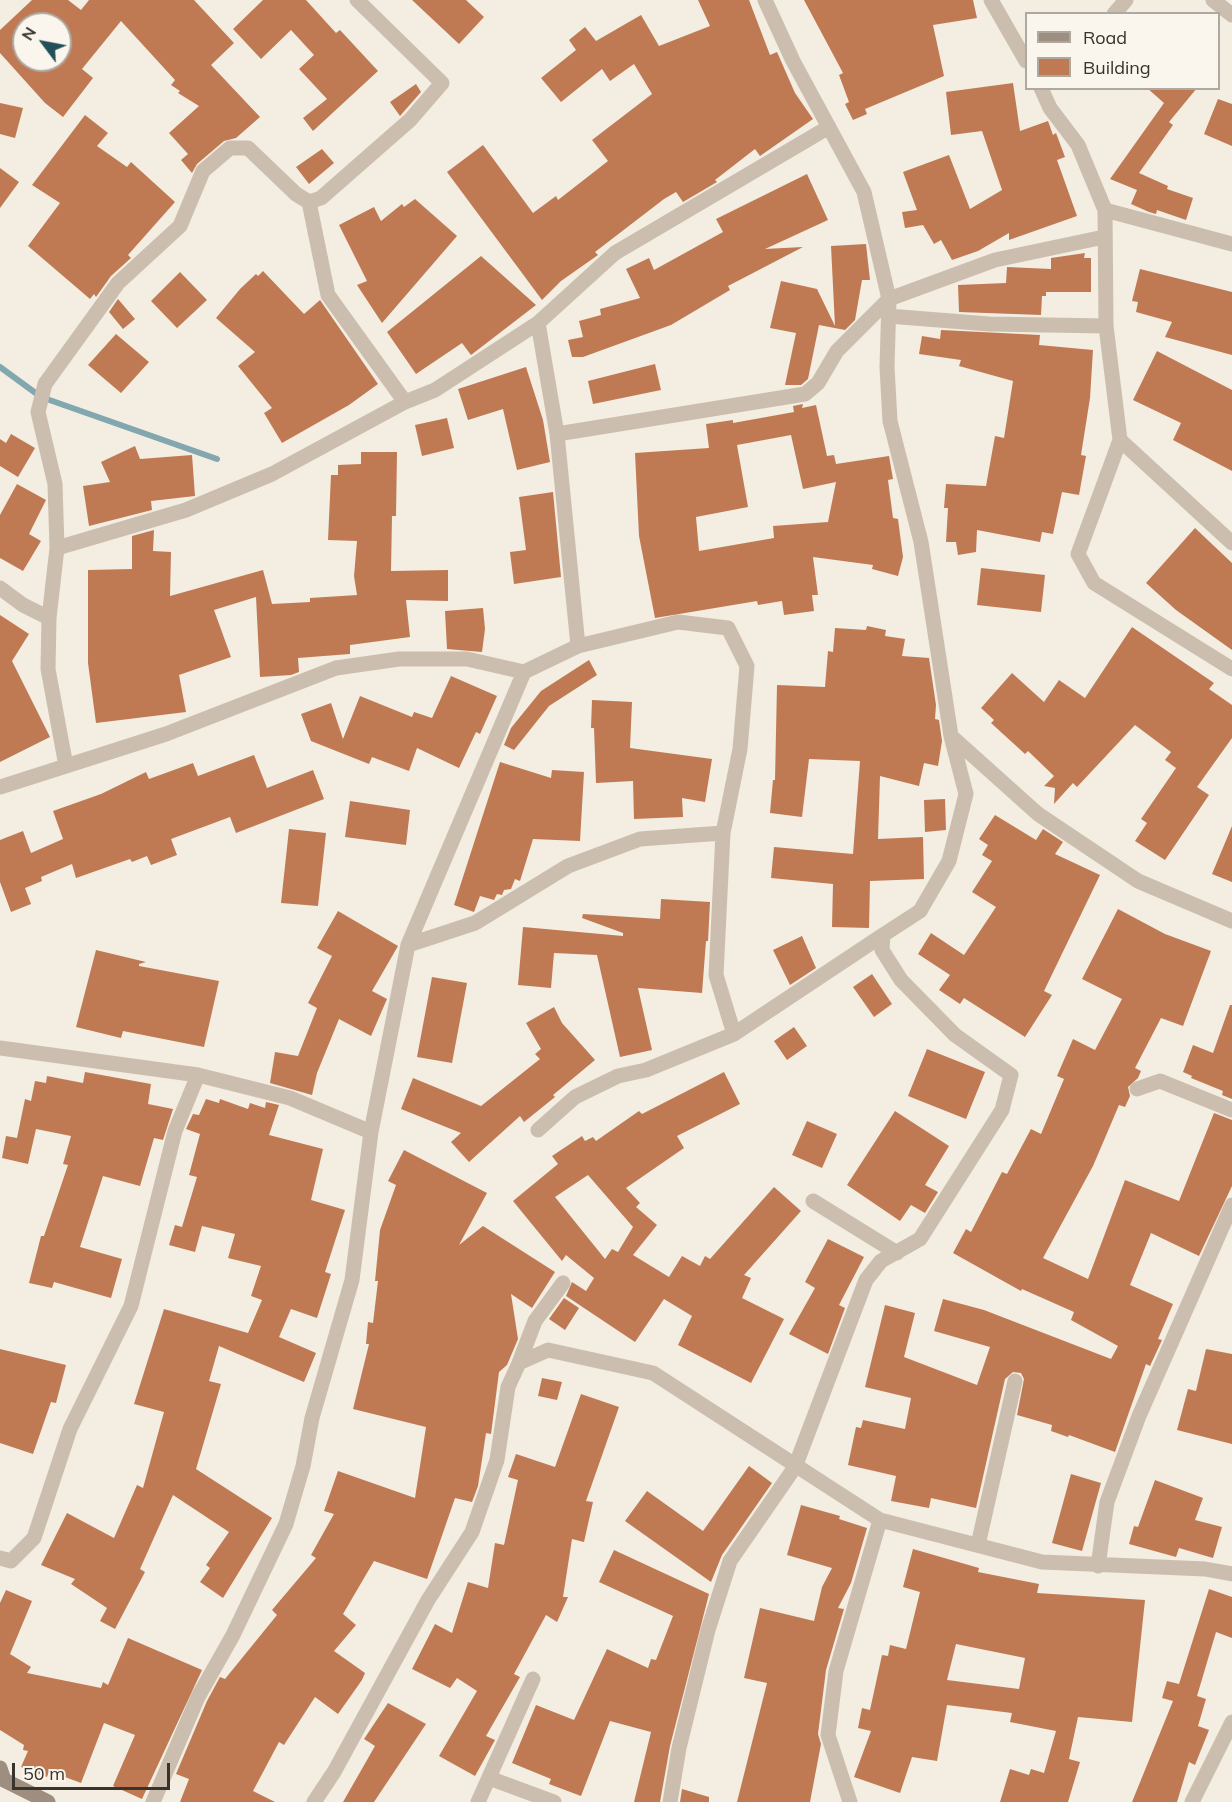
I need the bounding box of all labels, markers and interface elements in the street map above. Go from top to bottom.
north arrow [12,12,72,72]
legend [1025,12,1220,90]
text: N [17,23,40,44]
text: Road [1083,26,1127,49]
text: Building [1083,56,1151,79]
scale bar [15,1751,172,1789]
text: 50 m [23,1762,65,1785]

